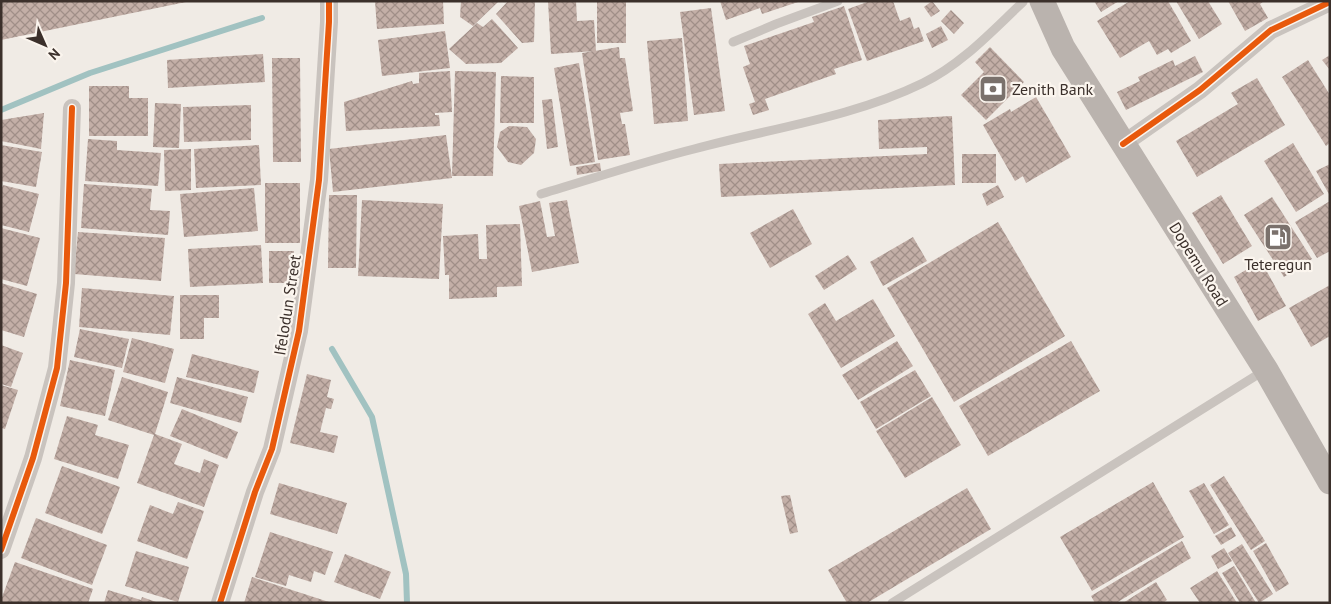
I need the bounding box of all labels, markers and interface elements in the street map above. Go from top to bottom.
north arrow [20,20,70,70]
text: N [45,45,64,64]
bank icon: Zenith Bank [978,74,1008,104]
place label: Zenith Bank [1012,79,1094,99]
street label: Dopemu Road [1165,218,1233,310]
fuel station icon: Teteregun [1263,222,1293,252]
street label: Ifelodun Street [269,252,305,357]
place label: Teteregun [1244,254,1312,274]

